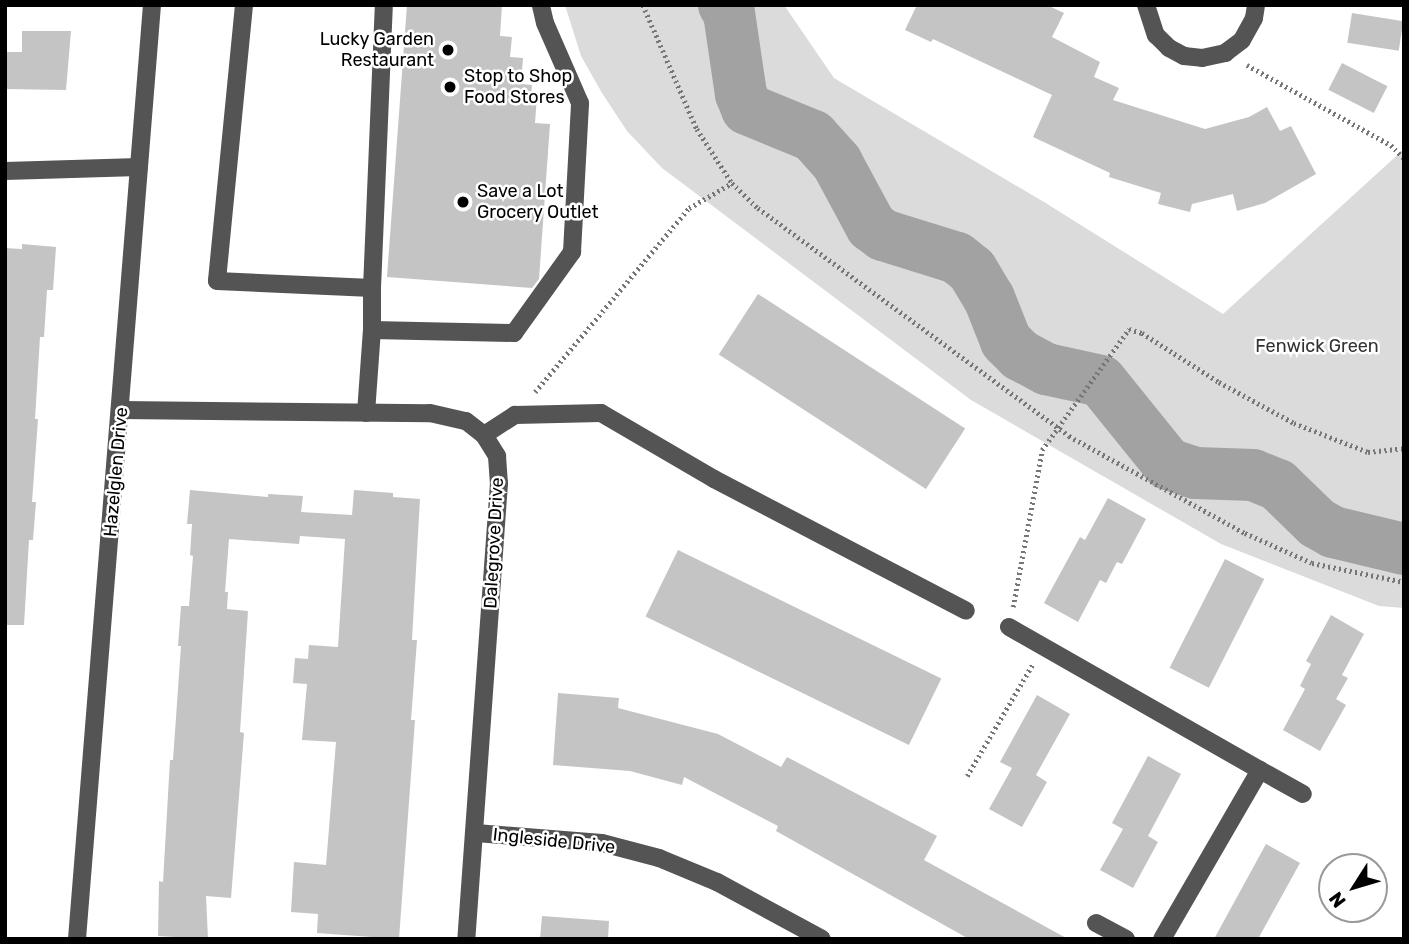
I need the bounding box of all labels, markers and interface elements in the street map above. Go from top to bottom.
place label: Lucky Garden Restaurant [319,29,434,72]
marker: Lucky Garden Restaurant [440,42,456,58]
place label: Stop to Shop Food Stores [464,66,573,108]
marker: Stop to Shop Food Stores [442,79,458,95]
place label: Save a Lot Grocery Outlet [477,181,599,224]
marker: Save a Lot Grocery Outlet [455,194,471,210]
park label: Fenwick Green [1255,335,1379,357]
street label: Hazelglen Drive [100,406,132,538]
street label: Dalegrove Drive [480,477,508,609]
street label: Ingleside Drive [492,824,616,858]
north arrow [1318,853,1388,923]
text: N [1324,887,1351,912]

